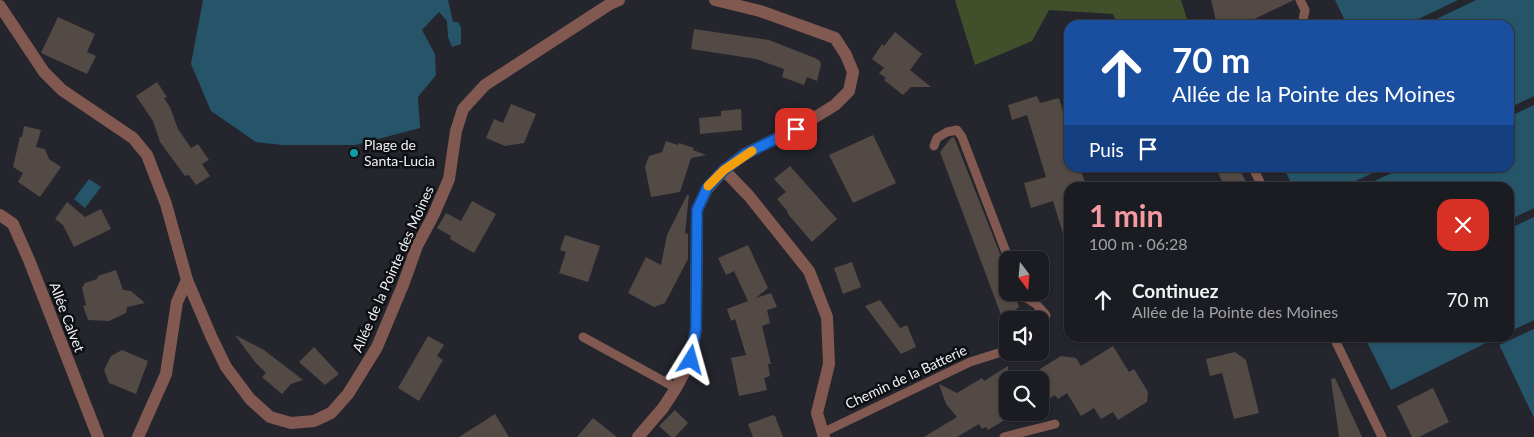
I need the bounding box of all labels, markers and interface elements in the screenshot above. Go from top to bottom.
text: 70 m [1172,38,1250,80]
icon: ahead [1089,40,1154,105]
text: Allée de la Pointe des Moines [1172,80,1455,107]
pin [775,108,817,150]
icon: arrive [782,115,810,143]
icon: arrive [1134,135,1162,163]
place label: Plage de Santa-Lucia [364,136,435,169]
text: Puis [1089,138,1124,161]
marker: Plage de Santa-Lucia [348,147,360,159]
street label: Allée de la Pointe des Moines [348,183,437,355]
text: 1 min [1089,197,1163,233]
button: close [1437,199,1489,251]
text: 100 m · 06:28 [1089,234,1188,253]
north arrow [999,251,1049,301]
map controls [999,251,1049,421]
street label: Allée Calvet [46,279,89,354]
text: Continuez [1132,279,1218,302]
icon: ahead [1089,286,1117,314]
text: 70 m [1446,288,1489,311]
text: Allée de la Pointe des Moines [1132,302,1338,321]
button: sound [999,311,1049,361]
position arrow [664,333,716,385]
street label: Chemin de la Batterie [842,341,969,412]
button: search [999,371,1049,421]

